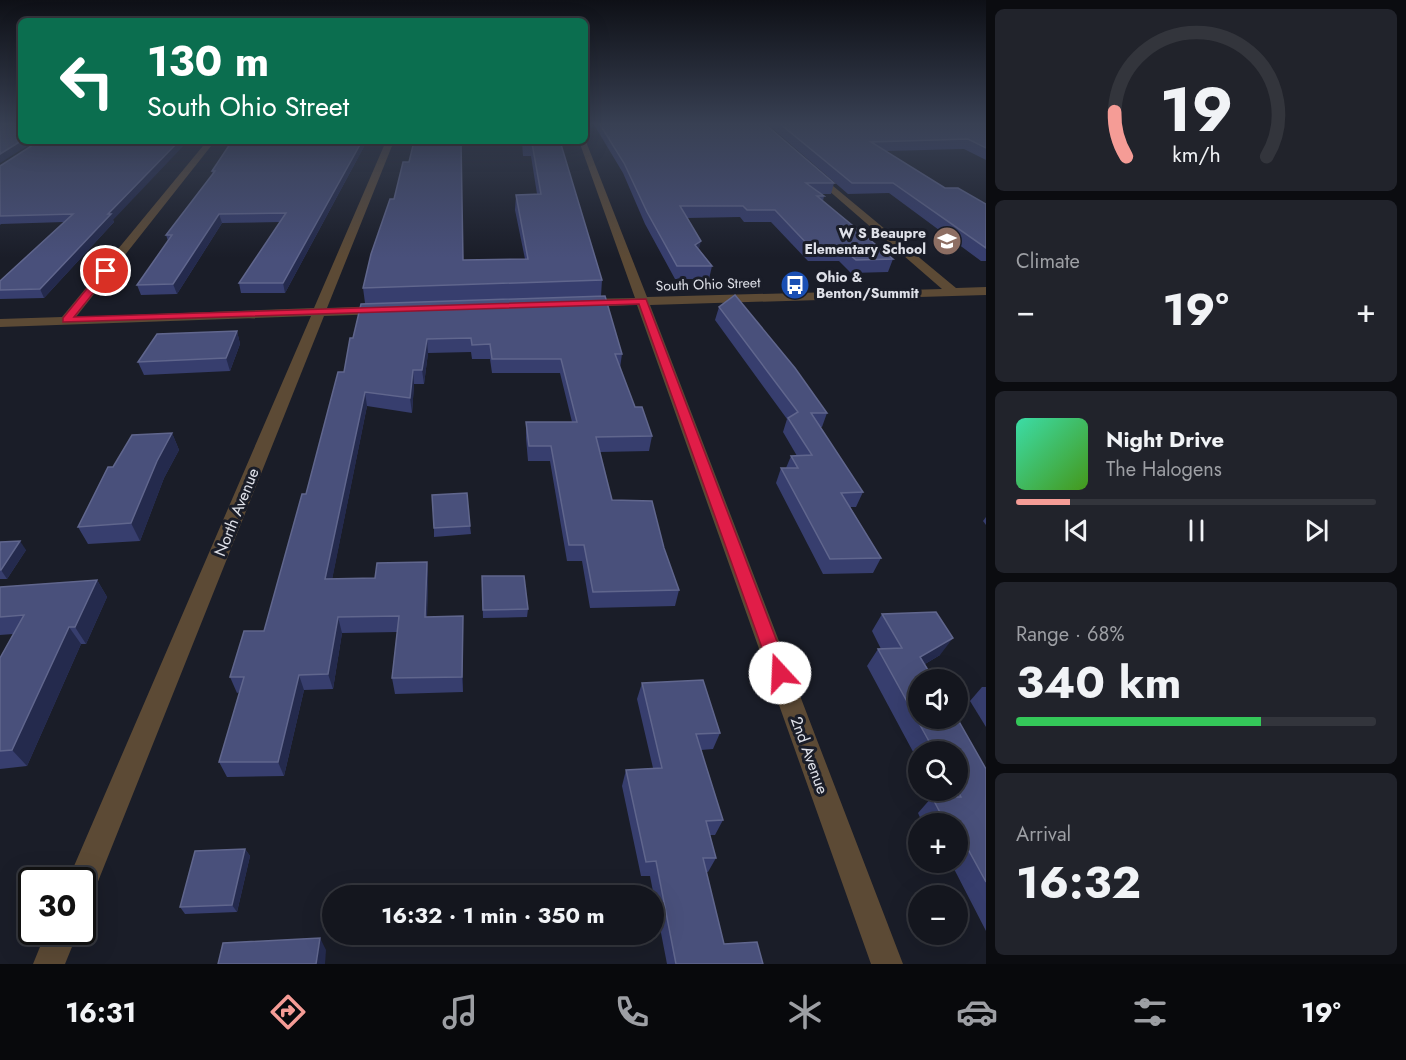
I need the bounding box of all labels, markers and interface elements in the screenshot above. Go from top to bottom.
text: 130 m [147,31,269,92]
icon: left [48,42,126,120]
text: 19 [1159,64,1233,154]
text: South Ohio Street [147,87,349,126]
text: km/h [1172,139,1220,170]
place label: W S Beaupre Elementary School [805,223,926,259]
school or university icon: W S Beaupre Elementary School [931,225,963,257]
pin [80,245,131,296]
text: Climate [1016,247,1080,276]
icon: arrive [89,254,122,287]
place label: Ohio & Benton/Summit [816,267,919,303]
bus stop icon: Ohio & Benton/Summit [779,269,811,301]
street label: South Ohio Street [655,272,761,296]
text: 19° [1162,277,1229,342]
text: − [1016,287,1035,334]
text: + [1356,287,1376,334]
text: Night Drive [1106,423,1224,455]
text: The Halogens [1106,455,1222,484]
street label: North Avenue [208,465,265,560]
icon: previous [1060,514,1093,547]
icon: pause [1180,514,1213,547]
icon: next [1300,514,1333,547]
text: Range · 68% [1016,620,1124,649]
position arrow [748,641,812,705]
text: 340 km [1016,650,1182,715]
map controls [908,669,968,945]
button: sound [908,669,968,729]
street label: 2nd Avenue [785,713,834,797]
button: search [908,741,968,801]
button: + [908,813,968,873]
text: Arrival [1016,820,1071,849]
text: 16:32 [1016,850,1141,915]
speed limit sign: 30 [18,867,96,945]
button: − [908,885,968,945]
text: 16:32 · 1 min · 350 m [381,899,605,931]
icon: directions [267,991,309,1033]
icon: music [439,991,481,1033]
icon: phone [611,991,653,1033]
icon: climate [784,991,826,1033]
icon: car [956,991,998,1033]
icon: filters [1129,991,1171,1033]
text: 16:31 [65,993,136,1032]
text: 19° [1301,993,1341,1032]

